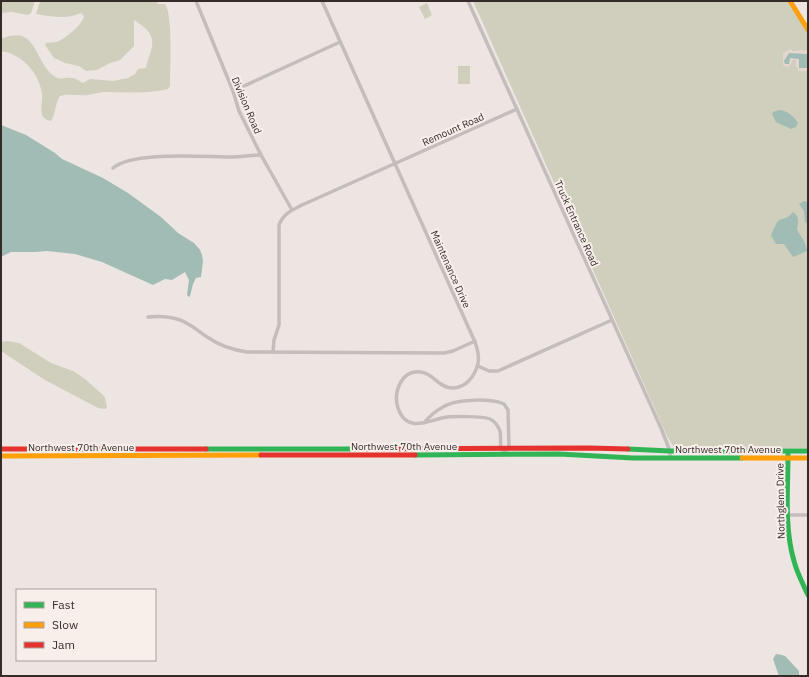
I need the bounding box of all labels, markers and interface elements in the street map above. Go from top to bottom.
street label: Division Road [229,75,264,136]
street label: Remount Road [420,110,486,149]
street label: Truck Entrance Road [552,178,601,268]
street label: Maintenance Drive [428,228,474,310]
street label: Northwest 70th Avenue [351,440,458,453]
street label: Northwest 70th Avenue [28,441,135,454]
street label: Northwest 70th Avenue [675,443,782,456]
street label: Northglenn Drive [773,462,788,539]
legend [16,589,156,661]
text: Fast [52,597,75,612]
text: Slow [52,617,78,632]
text: Jam [52,637,75,652]

